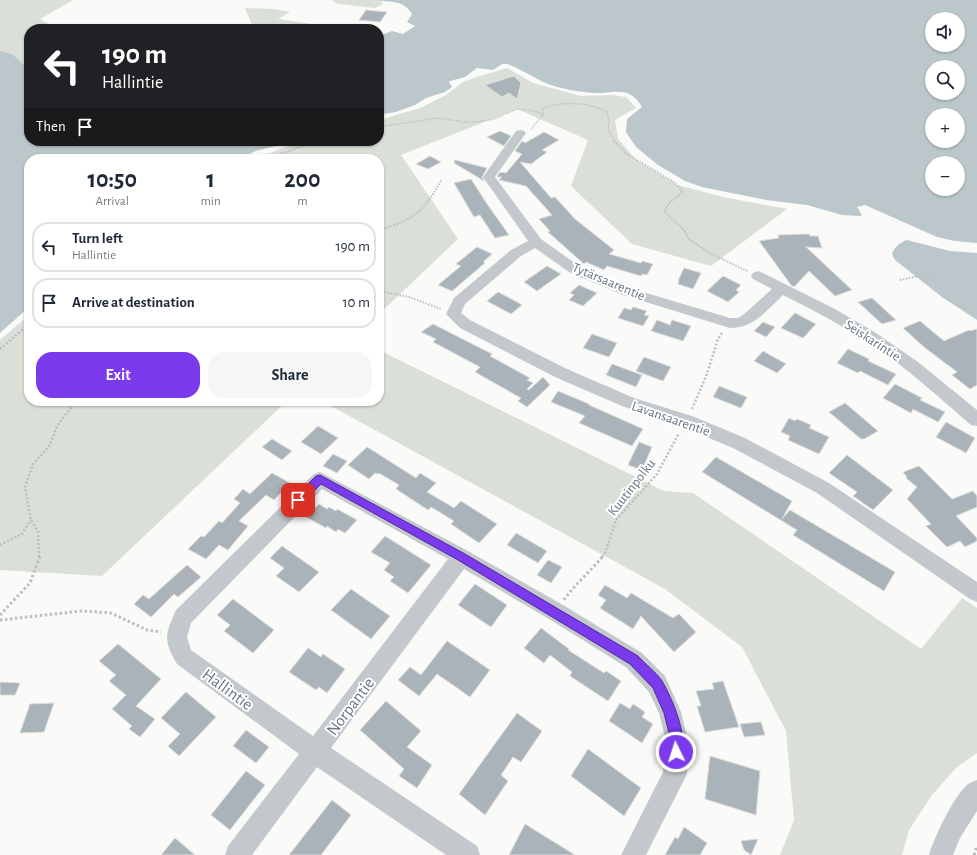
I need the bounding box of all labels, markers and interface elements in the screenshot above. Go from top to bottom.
map controls [925,12,965,196]
button: sound [925,12,965,52]
icon: left [36,40,88,92]
text: 190 m [102,41,167,69]
button: search [925,60,965,100]
text: Hallintie [102,74,163,92]
button: + [925,108,965,148]
icon: arrive [74,116,96,138]
text: Then [36,119,66,134]
button: − [925,156,965,196]
text: 10:50 [87,168,137,192]
text: 1 [206,168,215,192]
text: 200 [284,168,321,192]
text: Arrival [96,195,129,208]
text: min [200,195,221,208]
text: m [297,195,308,208]
text: Turn left [72,231,123,246]
icon: left [38,236,60,258]
text: 190 m [335,239,370,254]
text: Hallintie [72,249,116,262]
street label: Tytärsaarentie [570,260,647,304]
icon: arrive [38,292,60,314]
text: Arrive at destination [72,295,195,310]
text: 10 m [342,295,370,310]
street label: Seiskarintie [842,318,903,364]
button: Exit [36,352,200,398]
button: Share [208,352,372,398]
street label: Lavansaarentie [630,399,712,439]
street label: Kuutinpolku [605,457,658,519]
pin [281,483,315,517]
icon: arrive [287,489,309,511]
street label: Hallintie [199,666,256,713]
street label: Norpantie [323,674,378,738]
position arrow [655,731,697,773]

